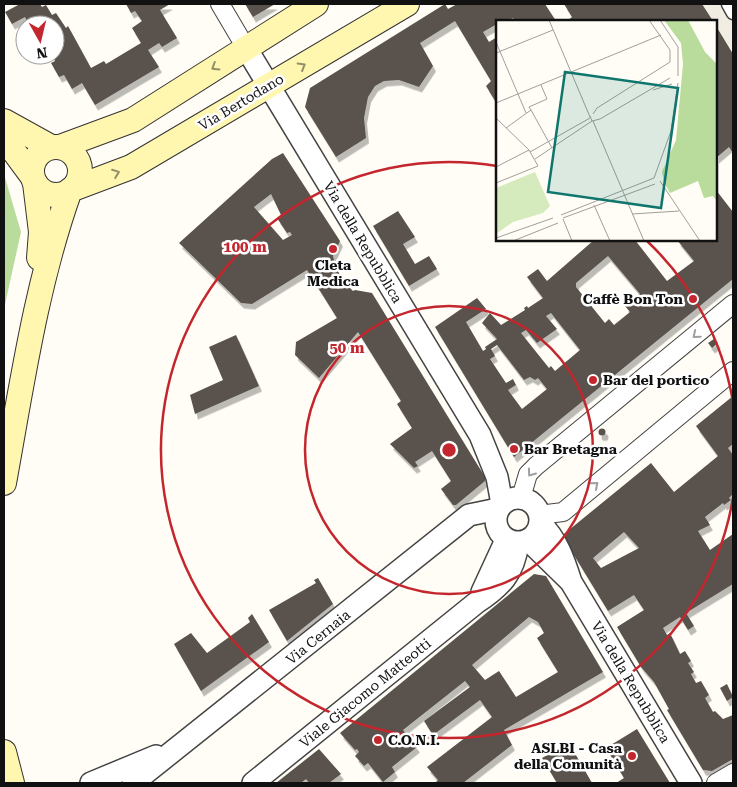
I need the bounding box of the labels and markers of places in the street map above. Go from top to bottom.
marker: Cleta Medica [327,243,339,255]
place label: Cleta Medica [307,257,360,289]
place label: Caffè Bon Ton [583,291,684,307]
marker: Caffè Bon Ton [687,293,699,305]
place label: Bar del portico [603,372,709,388]
marker: Bar del portico [587,374,599,386]
centre of rings [440,441,458,459]
place label: Bar Bretagna [524,441,618,457]
marker: Bar Bretagna [508,443,520,455]
place label: C.O.N.I. [388,732,440,748]
marker: C.O.N.I. [372,734,384,746]
place label: ASLBI - Casa della Comunità [514,740,623,772]
marker: ASLBI - Casa della Comunità [626,750,638,762]

